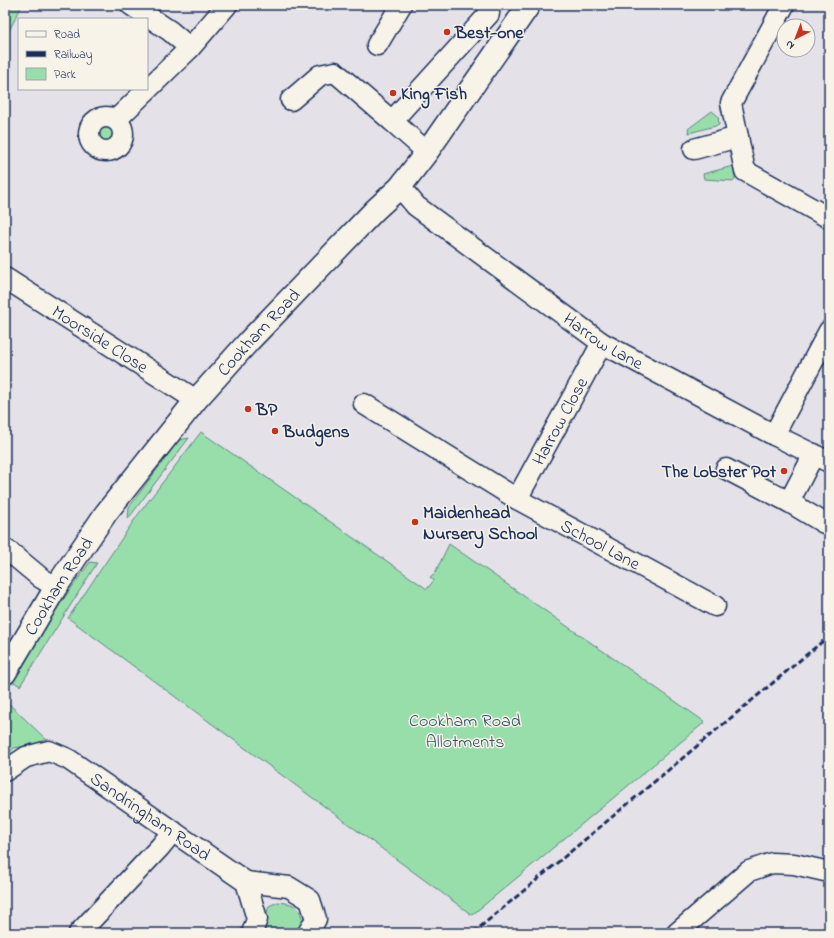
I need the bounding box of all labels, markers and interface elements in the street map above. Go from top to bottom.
legend [18,18,148,90]
north arrow [776,18,816,58]
place label: Best-one [454,21,524,47]
text: Road [54,26,80,44]
marker: Best-one [442,27,452,37]
text: N [782,36,798,53]
text: Railway [54,46,93,65]
text: Park [54,66,76,84]
place label: King Fish [401,82,468,109]
marker: King Fish [388,88,398,98]
street label: Cookham Road [212,284,308,383]
street label: Moorside Close [46,300,153,382]
street label: Harrow Lane [557,307,648,378]
street label: Harrow Close [527,372,596,470]
place label: BP [255,398,278,424]
marker: BP [243,404,253,414]
place label: Budgens [282,420,350,447]
marker: Budgens [270,426,280,436]
place label: The Lobster Pot [661,460,777,486]
marker: The Lobster Pot [779,466,789,476]
place label: Maidenhead Nursery School [423,501,538,549]
street label: School Lane [555,514,645,578]
marker: Maidenhead Nursery School [410,517,420,527]
street label: Cookham Road [19,533,101,641]
park label: Cookham Road Allotments [409,709,521,756]
street label: Sandringham Road [84,767,215,869]

